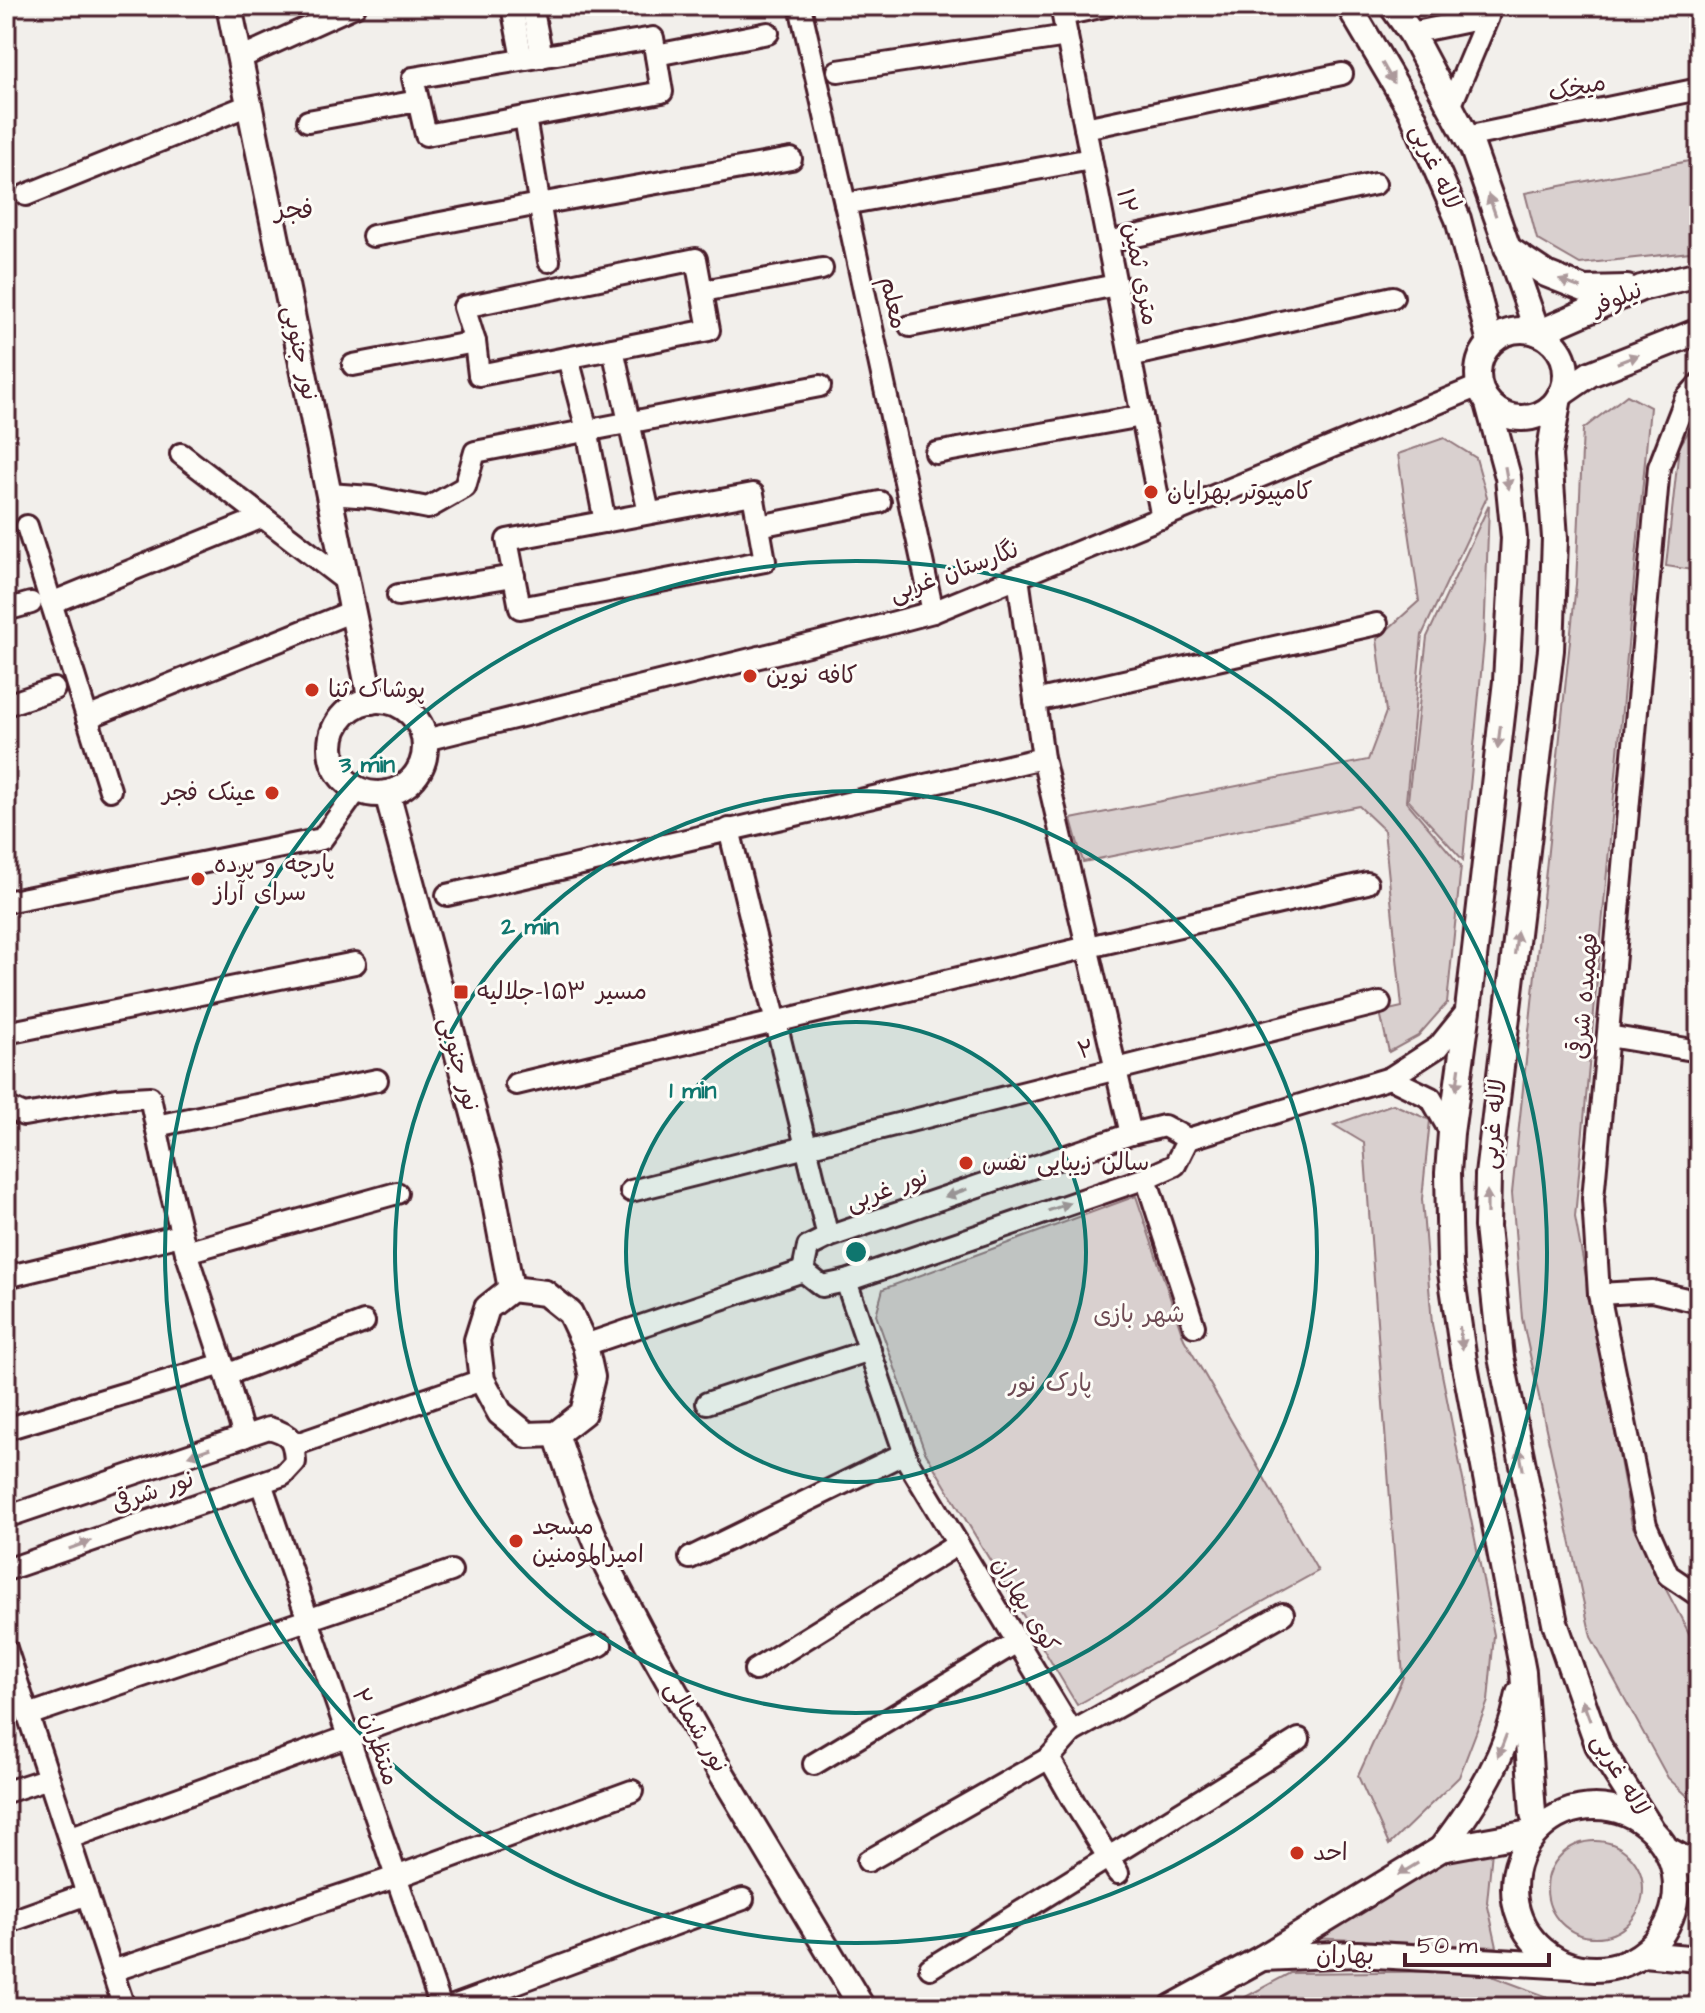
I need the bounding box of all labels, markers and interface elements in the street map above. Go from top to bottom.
one-way arrow [1381,62,1395,84]
street label: میخک [1545,65,1609,111]
street label: لاله غربی [1401,119,1469,215]
street label: ۱۲ متری ثمین [1107,186,1167,328]
district label: فجر [273,192,313,228]
one-way arrow [1486,193,1498,217]
street label: نیلوفر [1585,273,1648,325]
street label: معلم [871,274,915,332]
one-way arrow [1558,277,1582,290]
street label: نور جنوبی [273,302,327,404]
one-way arrow [1616,352,1640,365]
one-way arrow [1502,466,1514,491]
place label: کامپیوتر بهرایان [1167,475,1312,509]
marker: کامپیوتر بهرایان [1142,483,1160,501]
street label: نگارستان غربی [885,533,1023,611]
place label: کافه نوین [766,659,857,693]
marker: کافه نوین [741,667,759,685]
place label: پوشاک ثنا [328,673,425,707]
marker: پوشاک ثنا [303,681,321,699]
one-way arrow [1493,725,1506,750]
text: 3 min [338,748,395,782]
place label: عینک فجر [160,776,256,810]
marker: عینک فجر [263,784,281,802]
place label: پارچه و پرده سرای آراز [212,848,335,910]
marker: پارچه و پرده سرای آراز [189,870,207,888]
text: 2 min [500,910,559,944]
one-way arrow [1509,930,1522,955]
street label: فهمیده شرقی [1563,931,1607,1061]
place label: مسیر ۱۵۳-جلالیه [477,975,647,1009]
marker: مسیر ۱۵۳-جلالیه [452,983,470,1001]
street label: نور جنوبی [430,1013,488,1115]
street label: ۲ [1074,1032,1098,1068]
one-way arrow [1452,1067,1465,1092]
text: 1 min [670,1074,717,1108]
street label: لاله غربی [1472,1077,1516,1171]
place label: سالن زیبایی نفس [982,1146,1149,1180]
marker: سالن زیبایی نفس [957,1154,975,1172]
street label: نور غربی [841,1160,933,1220]
one-way arrow [944,1188,968,1200]
one-way arrow [1481,1189,1494,1214]
one-way arrow [1047,1201,1071,1213]
centre of rings [842,1238,870,1266]
park label: شهر بازی [1093,1298,1185,1332]
one-way arrow [1455,1325,1468,1350]
park label: پارک نور [1007,1367,1092,1401]
one-way arrow [1515,1446,1527,1471]
one-way arrow [186,1447,210,1459]
street label: نور شرقی [107,1462,199,1522]
place label: مسجد امیرالمومنین [532,1510,644,1572]
marker: مسجد امیرالمومنین [507,1532,525,1550]
one-way arrow [68,1538,92,1550]
street label: کوی بهاران [983,1550,1067,1660]
street label: نور شمالی [656,1675,736,1779]
street label: منتظران ۲ [343,1684,407,1790]
one-way arrow [1579,1698,1592,1722]
street label: لاله غربی [1583,1727,1657,1823]
one-way arrow [1495,1734,1508,1758]
place label: احد [1313,1836,1348,1870]
marker: احد [1288,1844,1306,1862]
one-way arrow [1397,1862,1419,1876]
scale bar [1405,1917,1549,1967]
text: 50 m [1417,1929,1478,1963]
street label: بهاران [1316,1939,1374,1973]

